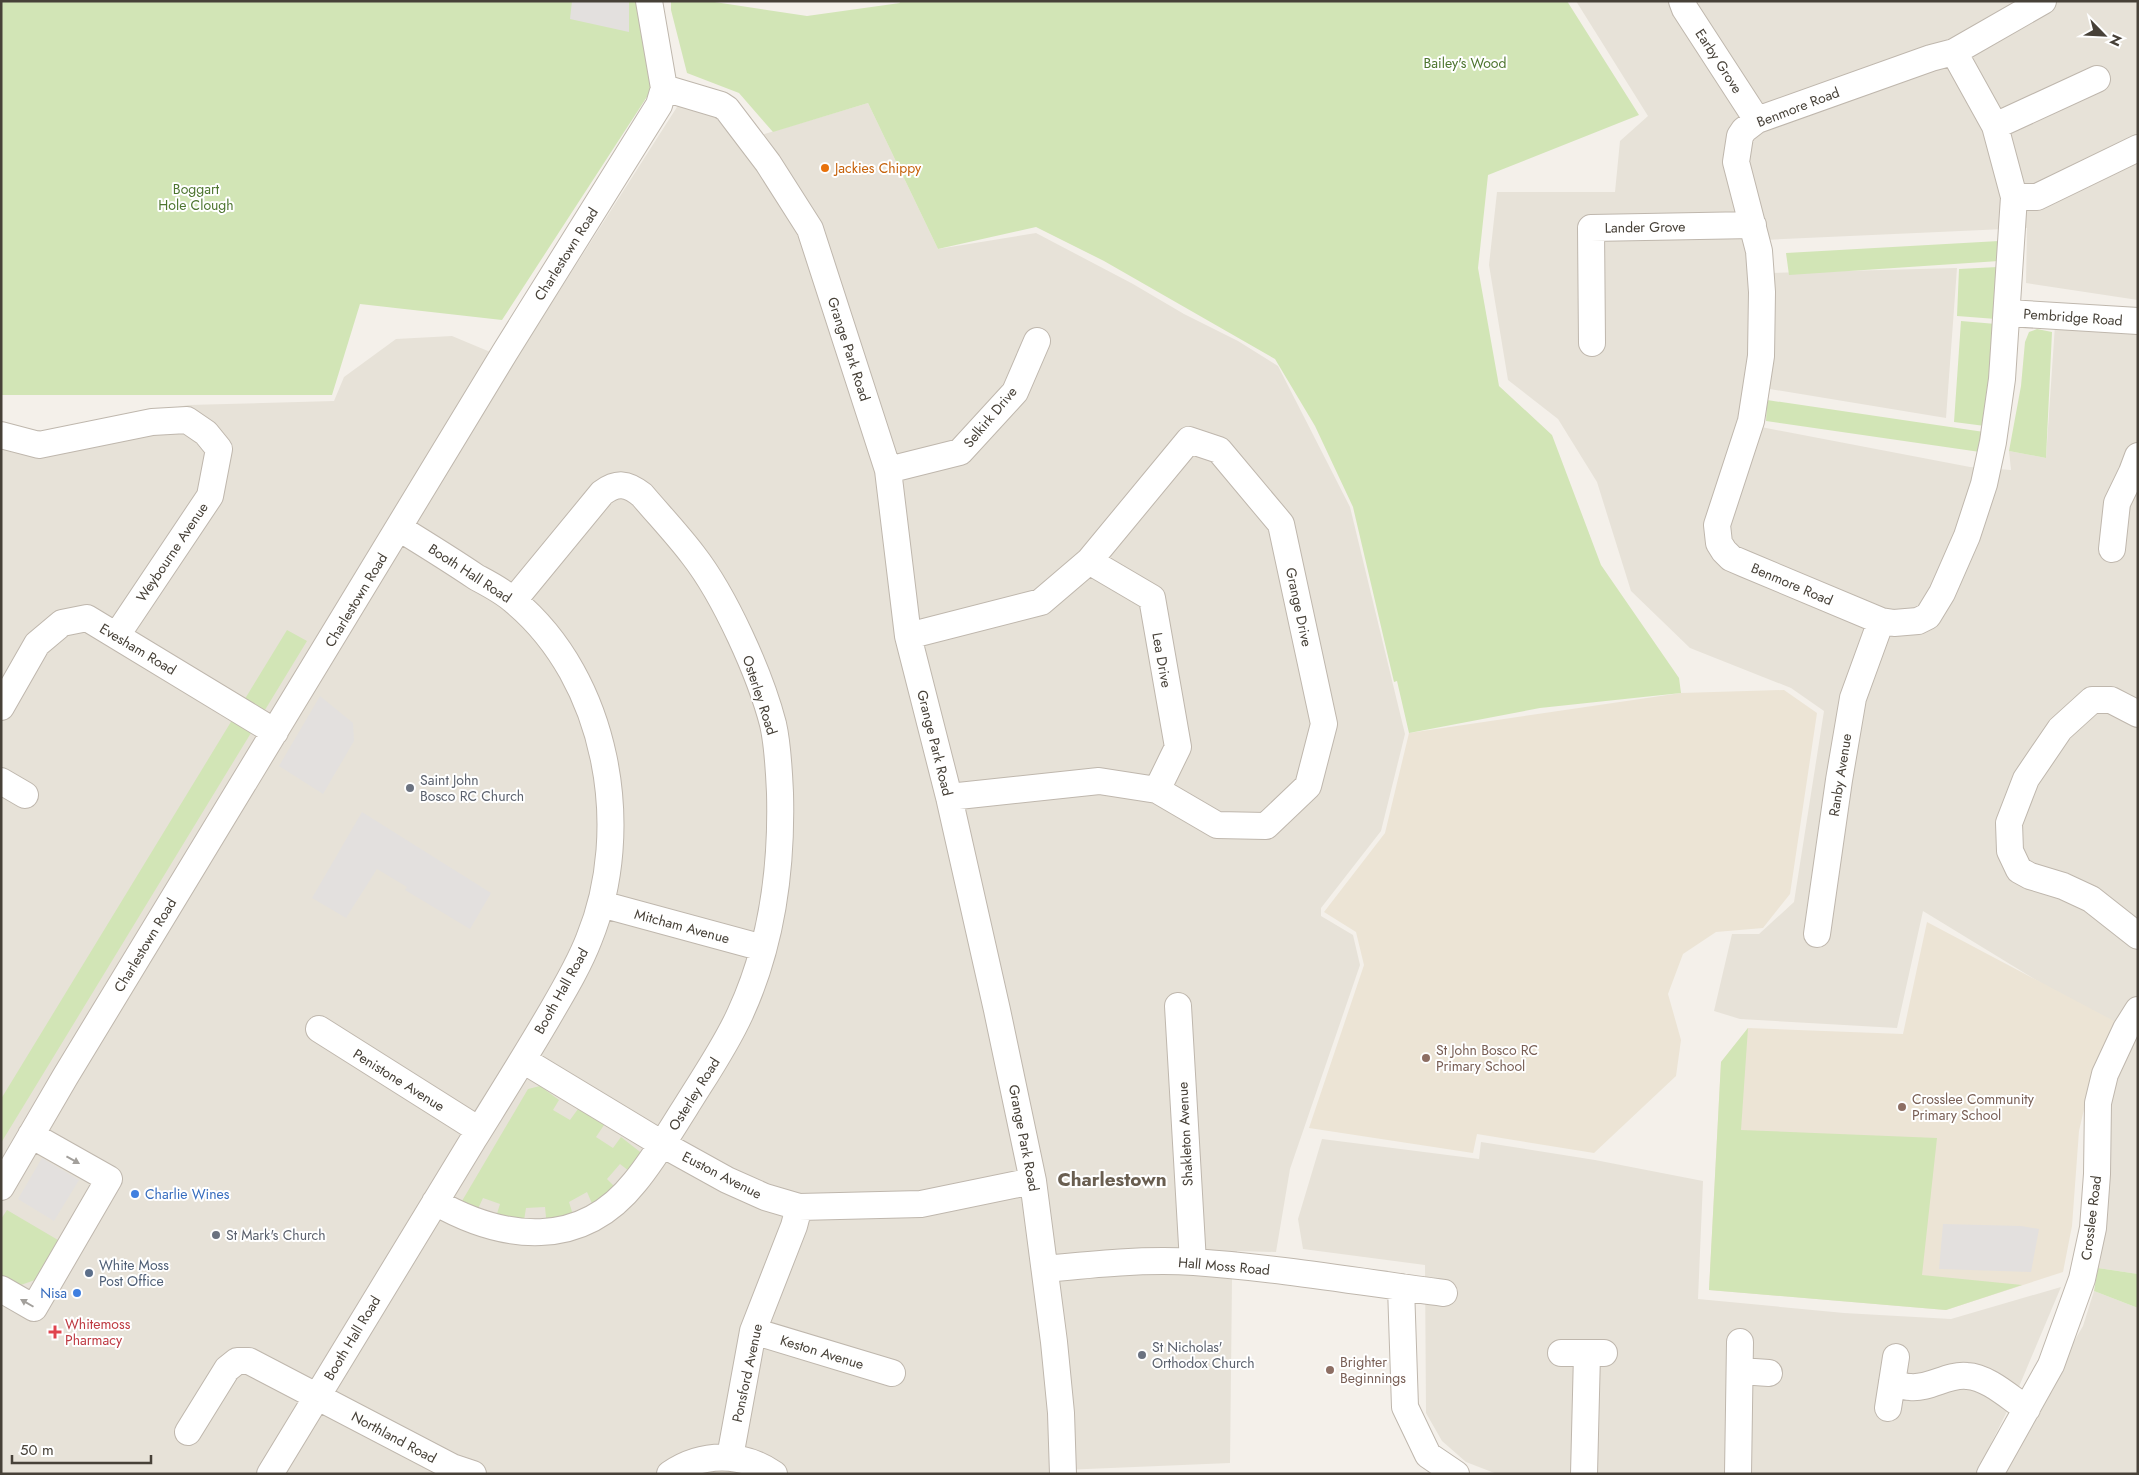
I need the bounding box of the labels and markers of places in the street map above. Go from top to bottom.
place label: Jackies Chippy [833,158,922,178]
marker: Jackies Chippy [819,162,831,174]
place label: Saint John Bosco RC Church [420,770,524,806]
marker: Saint John Bosco RC Church [404,782,416,794]
place label: St John Bosco RC Primary School [1436,1040,1538,1076]
marker: St John Bosco RC Primary School [1420,1052,1432,1064]
place label: Crosslee Community Primary School [1912,1089,2035,1125]
marker: Crosslee Community Primary School [1896,1101,1908,1113]
place label: Charlie Wines [145,1184,230,1204]
marker: Charlie Wines [129,1188,141,1200]
place label: St Mark's Church [226,1225,326,1245]
marker: St Mark's Church [210,1229,222,1241]
place label: White Moss Post Office [99,1255,169,1291]
marker: White Moss Post Office [83,1267,95,1279]
place label: Nisa [40,1283,67,1303]
marker: Nisa [71,1287,83,1299]
place label: Whitemoss Pharmacy [65,1314,131,1350]
marker: Whitemoss Pharmacy [49,1326,61,1338]
place label: St Nicholas' Orthodox Church [1152,1337,1255,1373]
marker: St Nicholas' Orthodox Church [1136,1349,1148,1361]
place label: Brighter Beginnings [1340,1352,1406,1388]
marker: Brighter Beginnings [1324,1364,1336,1376]

